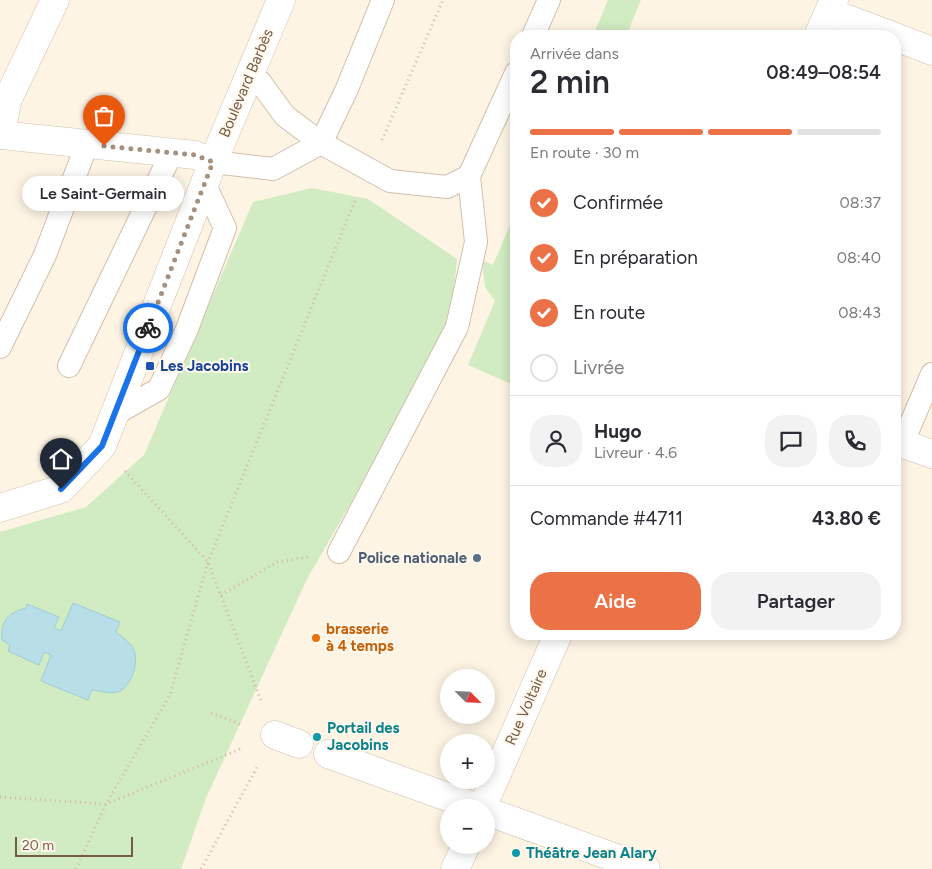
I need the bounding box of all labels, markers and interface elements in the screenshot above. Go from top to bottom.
street label: Boulevard Barbès [215,26,277,140]
text: Arrivée dans [530,44,619,63]
text: 08:49–08:54 [766,61,881,84]
text: 2 min [530,63,610,101]
pin [83,95,125,146]
icon: bag [90,102,118,130]
text: En route · 30 m [530,143,639,162]
callout: Le Saint-Germain [23,176,185,211]
text: Le Saint-Germain [39,184,167,203]
icon: check [530,189,558,217]
text: Confirmée [573,191,663,214]
text: 08:37 [840,193,881,212]
icon: check [530,244,558,272]
text: En préparation [573,246,698,269]
text: 08:40 [837,248,881,267]
icon: check [530,299,558,327]
text: En route [573,301,645,324]
courier [123,303,173,353]
text: 08:43 [838,303,881,322]
icon: bike [134,314,162,342]
text: Livrée [573,356,624,379]
place label: Les Jacobins [160,357,249,375]
marker: Les Jacobins [144,360,156,372]
button: person [530,415,582,467]
button: chat [765,415,817,467]
button: phone [829,415,881,467]
text: Hugo [594,420,642,443]
pin [40,438,82,489]
text: Livreur · 4.6 [594,443,677,462]
icon: home [47,445,75,473]
text: Commande #4711 [530,507,683,530]
text: 43.80 € [812,507,881,530]
place label: Police nationale [358,549,468,567]
marker: Police nationale [471,552,483,564]
button: Aide [530,572,701,630]
button: Partager [711,572,881,630]
place label: brasserie à 4 temps [326,620,394,655]
marker: brasserie à 4 temps [310,632,322,644]
street label: Rue Voltaire [501,666,551,748]
north arrow [440,669,495,724]
map controls [440,669,495,854]
place label: Portail des Jacobins [327,719,400,754]
marker: Portail des Jacobins [311,731,323,743]
button: + [440,734,495,789]
button: − [440,799,495,854]
scale bar [15,834,132,857]
text: 20 m [22,837,54,854]
place label: Théâtre Jean Alary [526,844,657,862]
marker: Théâtre Jean Alary [510,847,522,859]

